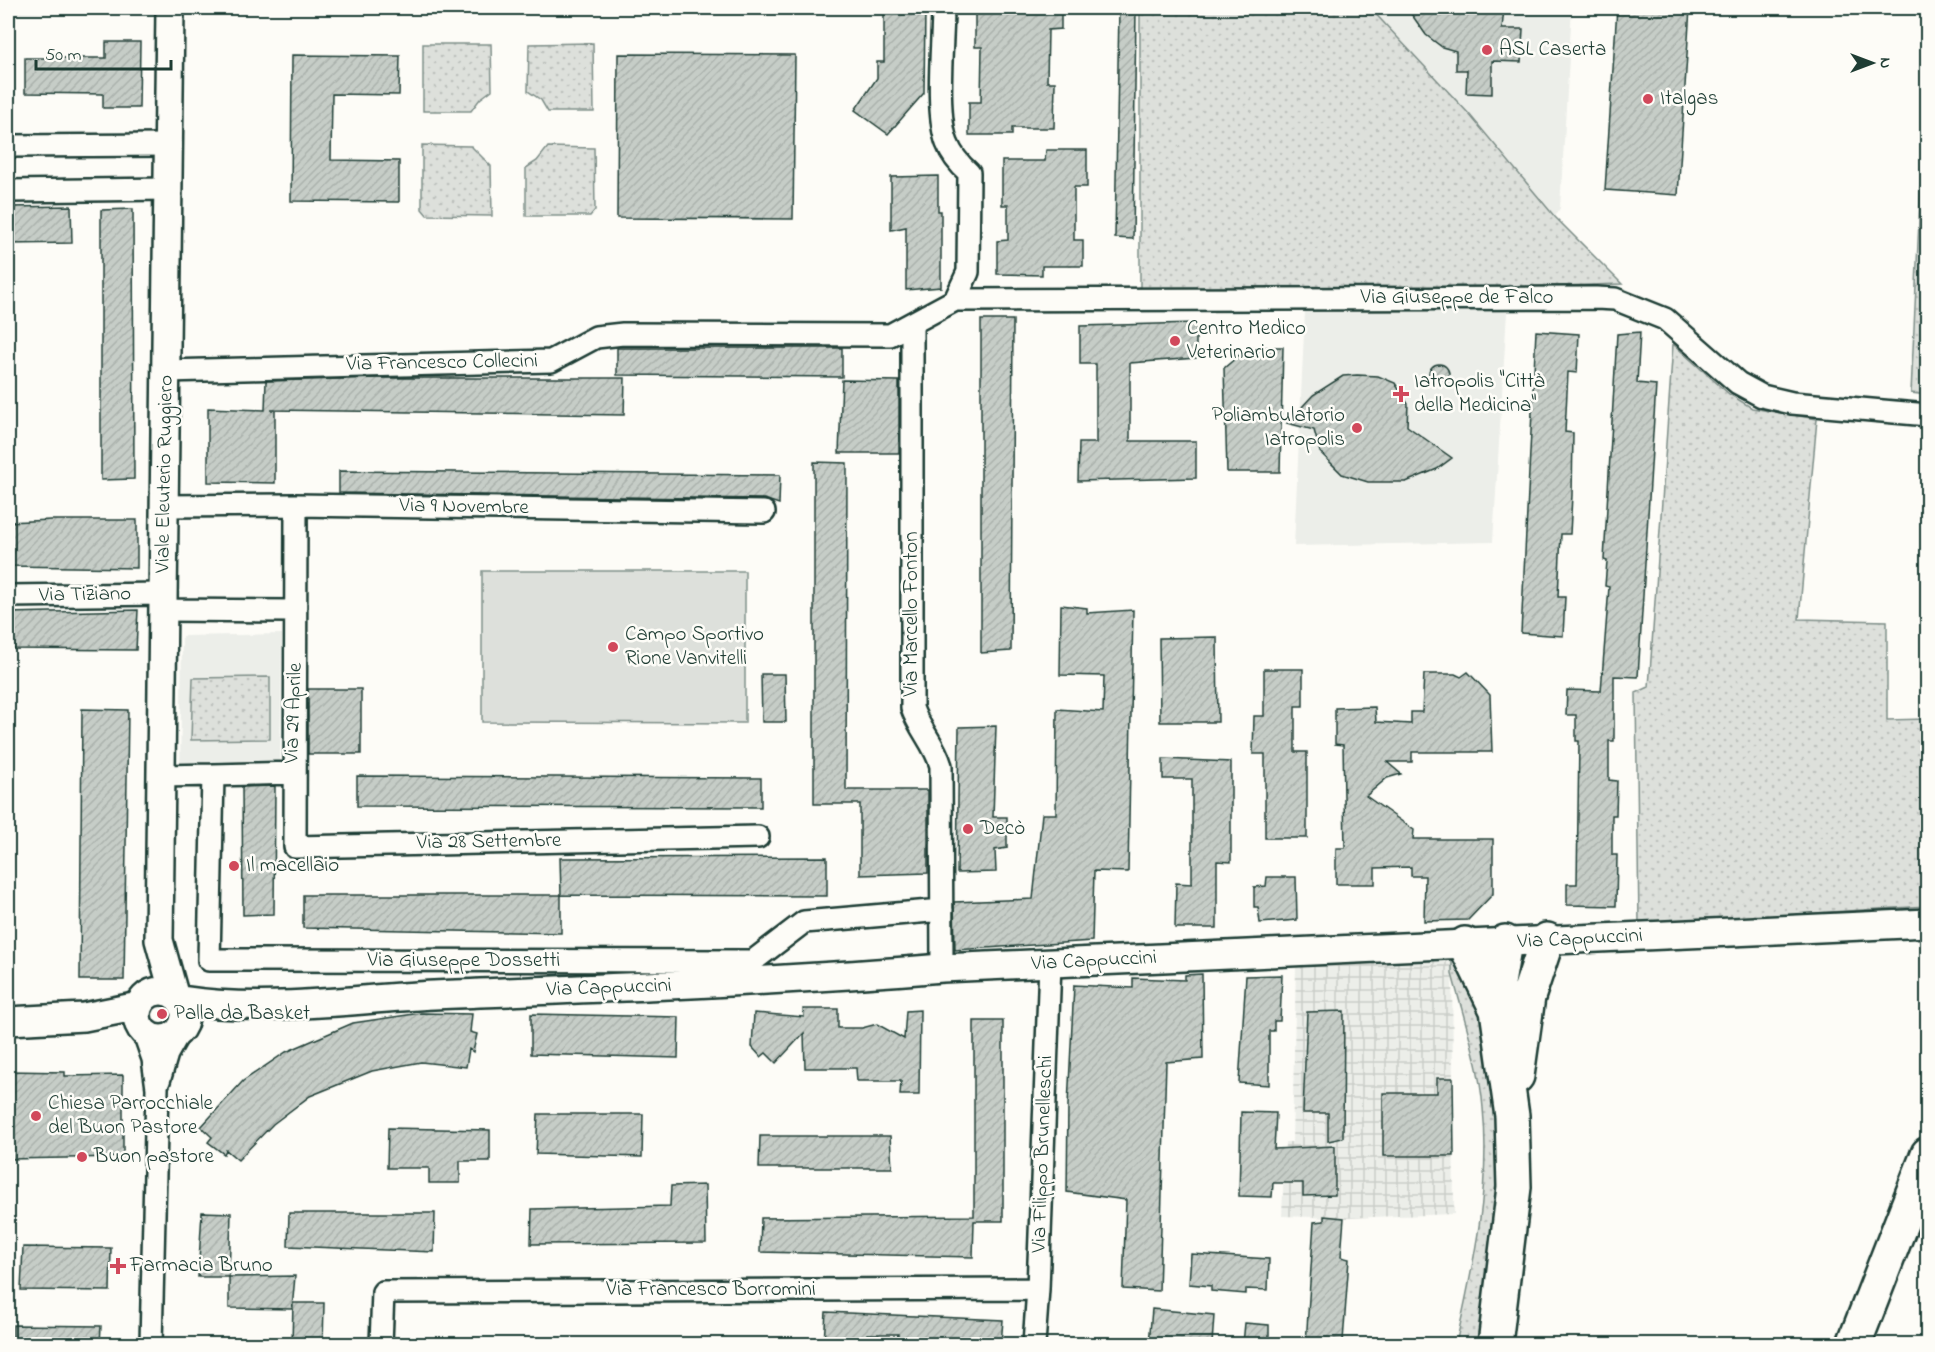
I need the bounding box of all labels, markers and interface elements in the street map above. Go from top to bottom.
scale bar [36,33,171,71]
north arrow [1842,33,1902,93]
place label: ASL Caserta [1499,35,1606,65]
text: 50 m [45,43,82,69]
marker: ASL Caserta [1480,43,1494,57]
text: N [1873,58,1897,69]
place label: Italgas [1660,84,1718,116]
marker: Italgas [1641,92,1655,106]
street label: Via Giuseppe de Falco [1360,283,1554,313]
place label: Centro Medico Veterinario [1186,314,1306,368]
marker: Centro Medico Veterinario [1168,334,1182,348]
street label: Via Francesco Collecini [345,346,538,380]
place label: Iatropolis "Città della Medicina" [1414,367,1545,421]
street label: Viale Eleuterio Ruggiero [148,375,184,574]
marker: Iatropolis "Città della Medicina" [1392,385,1410,403]
place label: Poliambulatorio Iatropolis [1212,401,1345,455]
marker: Poliambulatorio Iatropolis [1350,421,1364,435]
street label: Via 9 Novembre [398,491,530,523]
street label: Via Marcello Fonton [897,531,927,698]
street label: Via Tiziano [38,579,131,611]
place label: Campo Sportivo Rione Vanvitelli [625,620,764,674]
marker: Campo Sportivo Rione Vanvitelli [606,640,620,654]
street label: Via 29 Aprile [277,661,311,765]
place label: Decò [979,814,1025,844]
marker: Decò [961,822,975,836]
street label: Via 28 Settembre [415,826,562,858]
place label: Il macellaio [246,851,339,881]
marker: Il macellaio [227,859,241,873]
street label: Via Cappuccini [1516,921,1643,957]
street label: Via Cappuccini [1030,943,1157,979]
street label: Via Giuseppe Dossetti [367,946,560,976]
street label: Via Cappuccini [545,971,672,1005]
place label: Palla da Basket [174,999,310,1029]
marker: Palla da Basket [155,1007,169,1021]
street label: Via Filippo Brunelleschi [1025,1055,1061,1254]
place label: Chiesa Parrocchiale del Buon Pastore [48,1089,213,1143]
marker: Chiesa Parrocchiale del Buon Pastore [29,1109,43,1123]
place label: Buon pastore [93,1142,215,1172]
marker: Buon pastore [75,1150,89,1164]
place label: Farmacia Bruno [129,1251,273,1281]
marker: Farmacia Bruno [111,1259,125,1273]
street label: Via Francesco Borromini [605,1275,816,1305]

